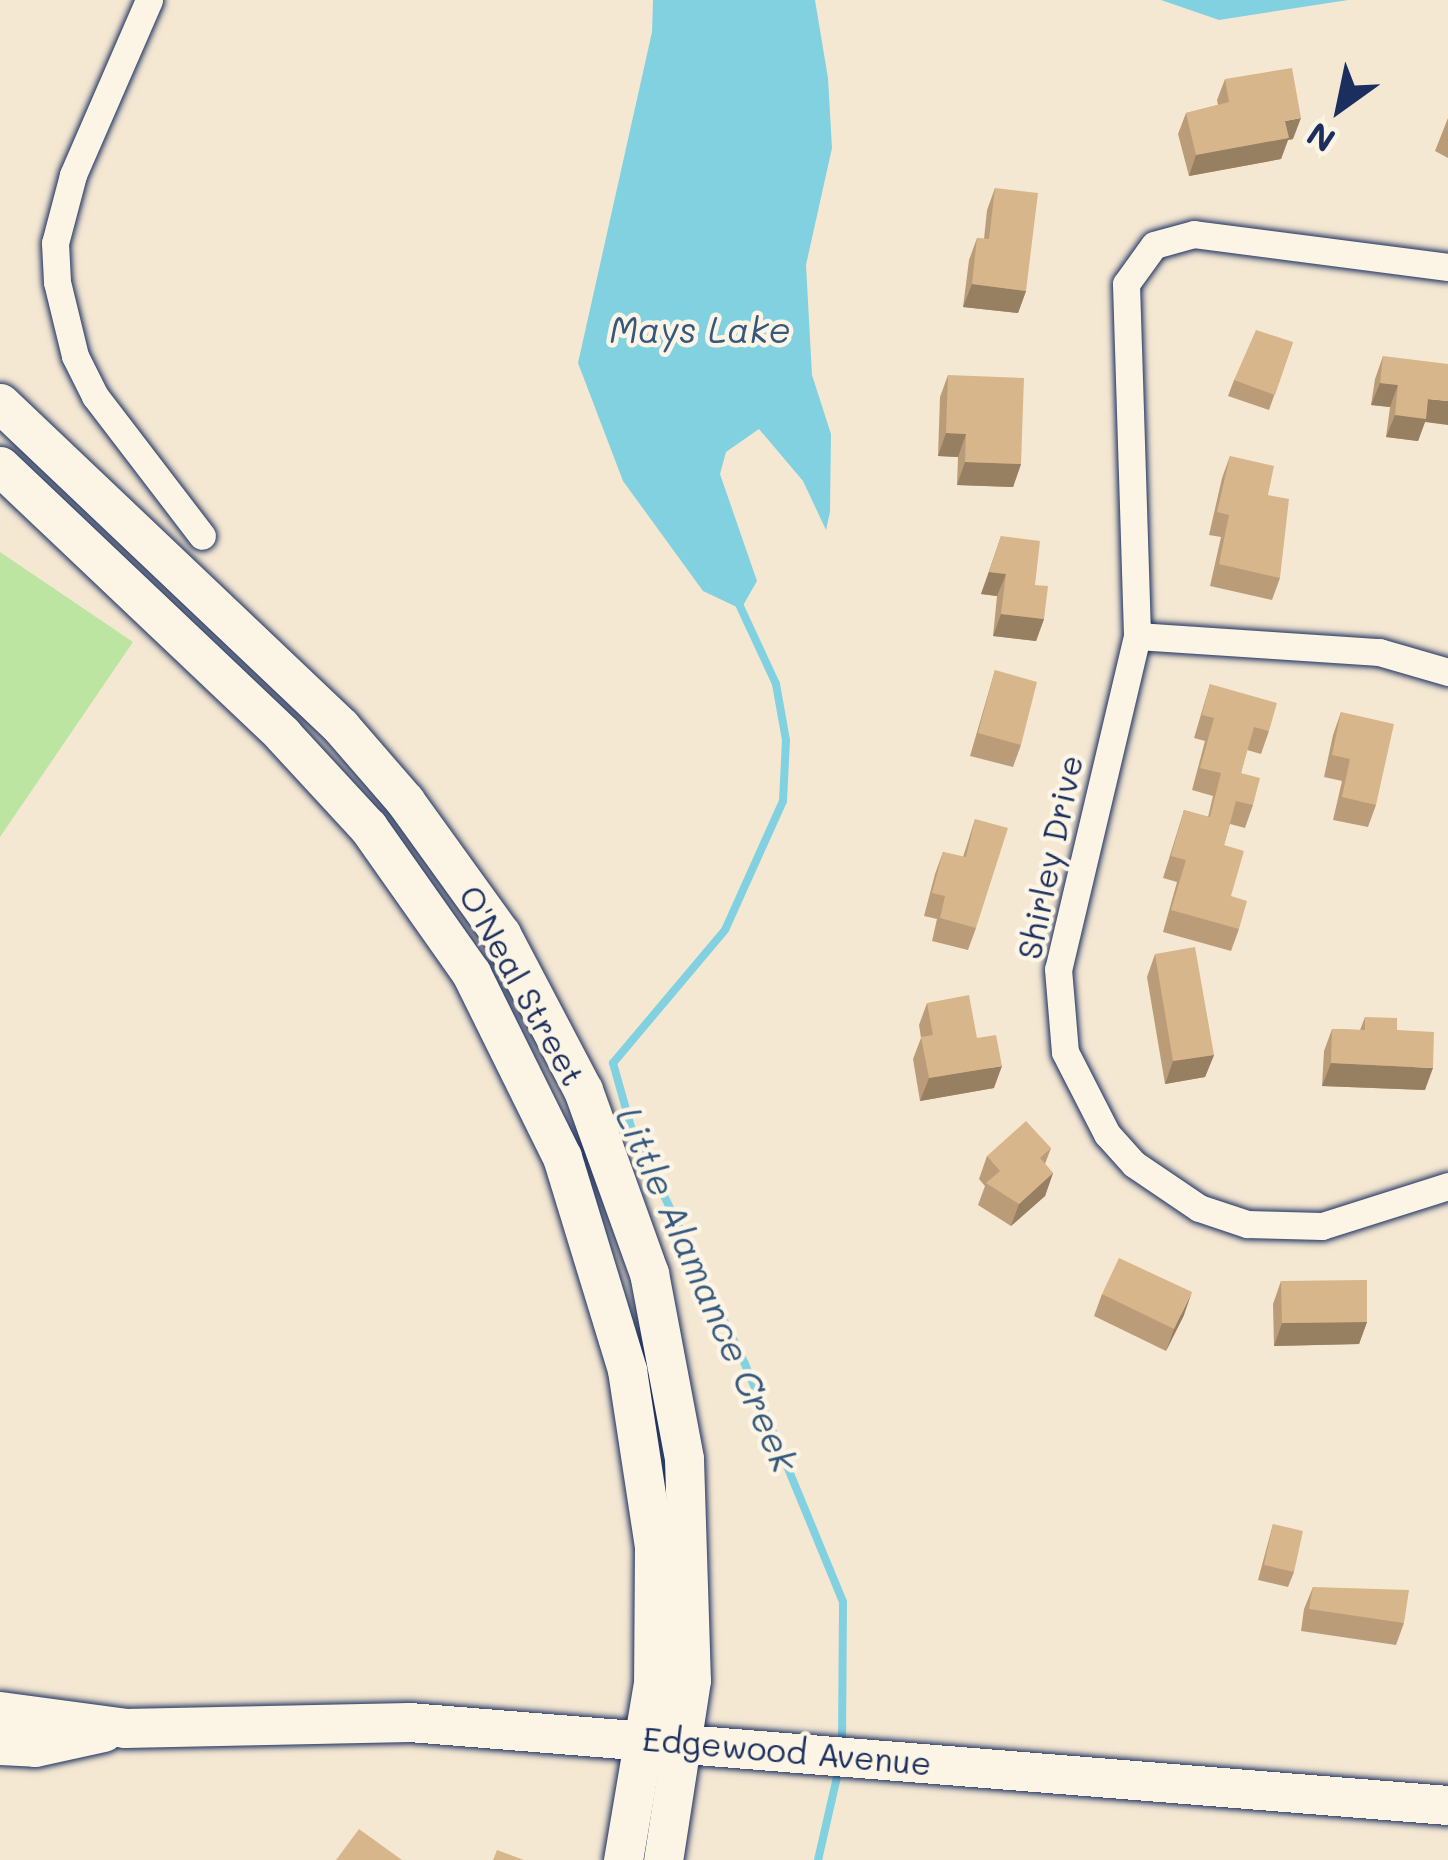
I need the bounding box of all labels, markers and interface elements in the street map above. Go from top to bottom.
north arrow [1280,48,1400,168]
text: N [1298,114,1342,163]
water label: Mays Lake [609,307,791,351]
street label: Shirley Drive [1008,751,1090,963]
street label: O'Neal Street [452,878,594,1092]
water label: Little Alamance Creek [608,1100,808,1478]
street label: Edgewood Avenue [641,1718,933,1782]

